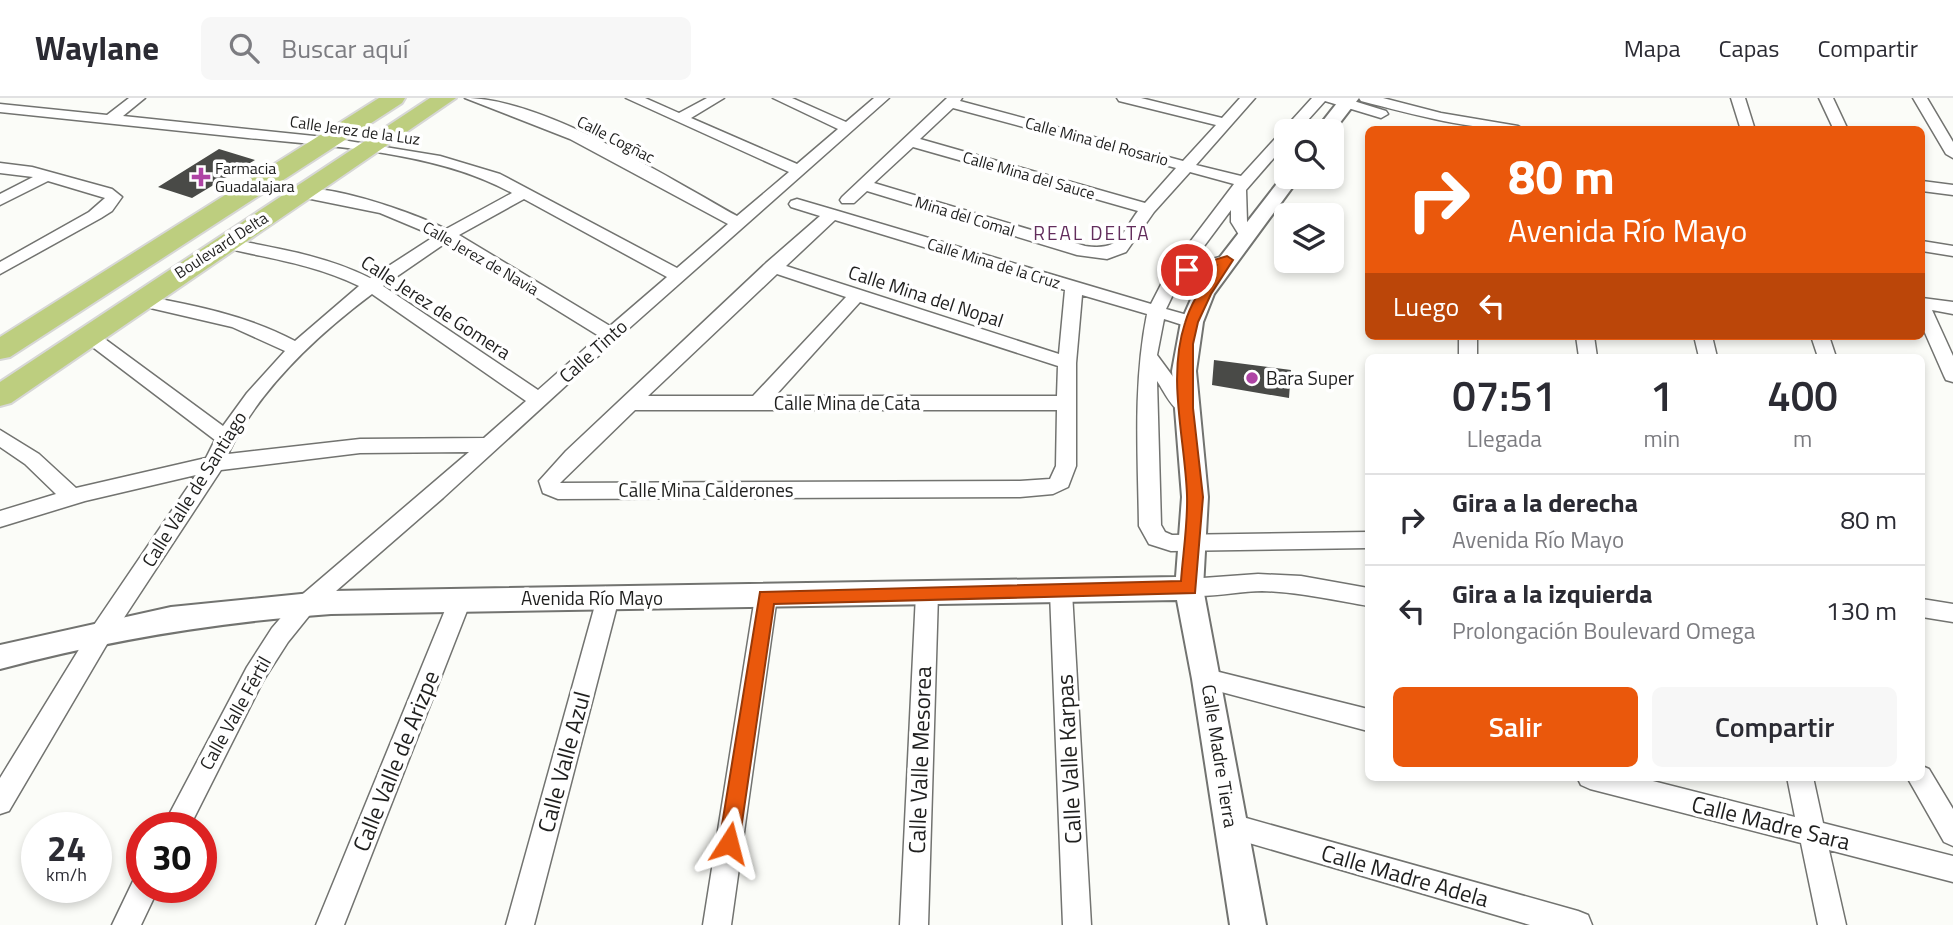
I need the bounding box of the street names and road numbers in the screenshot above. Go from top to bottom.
street label: Calle Jerez de la Luz [288,109,422,151]
street label: Calle Cogñac [573,109,659,169]
street label: Calle Mina del Rosario [1023,110,1171,172]
street label: Calle Mina del Sauce [960,145,1098,205]
street label: Mina del Comal [912,189,1018,243]
street label: Boulevard Delta [170,206,272,284]
street label: Calle Jerez de Navia [418,215,544,301]
street label: Calle Mina de la Cruz [924,231,1064,295]
street label: Calle Jerez de Gomera [356,247,517,366]
street label: Calle Mina del Nopal [845,257,1007,334]
street label: Calle Tinto [552,312,633,389]
street label: Calle Mina de Cata [774,388,921,417]
street label: Calle Valle de Santiago [134,405,253,572]
street label: Calle Mina Calderones [618,475,794,504]
street label: Avenida Río Mayo [521,583,663,612]
street label: Calle Valle Fértil [191,651,278,775]
street label: Calle Valle de Arizpe [343,665,448,857]
street label: Calle Valle Mesorea [899,665,940,854]
street label: Calle Valle Karpas [1047,673,1090,845]
street label: Calle Madre Tierra [1195,682,1246,830]
street label: Calle Valle Azul [528,687,599,836]
street label: Calle Madre Sara [1688,786,1855,859]
street label: Calle Madre Adela [1317,835,1494,916]

